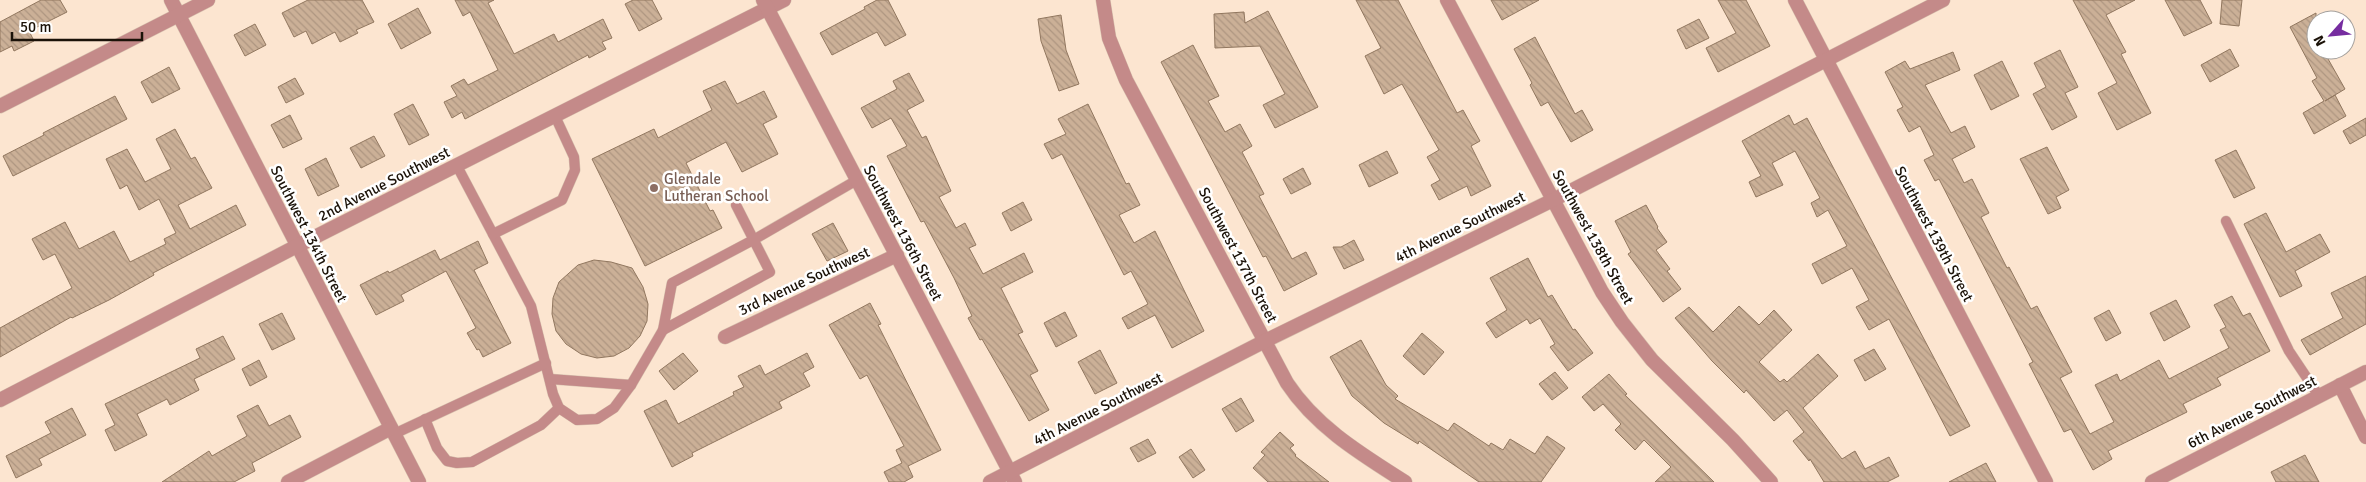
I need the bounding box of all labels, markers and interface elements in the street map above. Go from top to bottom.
scale bar [12,10,142,42]
north arrow [2306,10,2356,60]
text: 50 m [20,18,51,36]
text: N [2310,32,2330,49]
street label: 2nd Avenue Southwest [315,143,453,225]
street label: Southwest 136th Street [860,162,946,304]
street label: Southwest 134th Street [267,163,351,305]
street label: Southwest 139th Street [1891,163,1977,305]
street label: Southwest 138th Street [1549,167,1637,307]
place label: Glendale Lutheran School [664,170,769,205]
marker: Glendale Lutheran School [648,182,660,194]
street label: Southwest 137th Street [1195,184,1281,326]
street label: 4th Avenue Southwest [1392,188,1528,266]
street label: 3rd Avenue Southwest [736,243,872,319]
street label: 4th Avenue Southwest [1030,369,1166,449]
street label: 6th Avenue Southwest [2184,372,2320,452]

